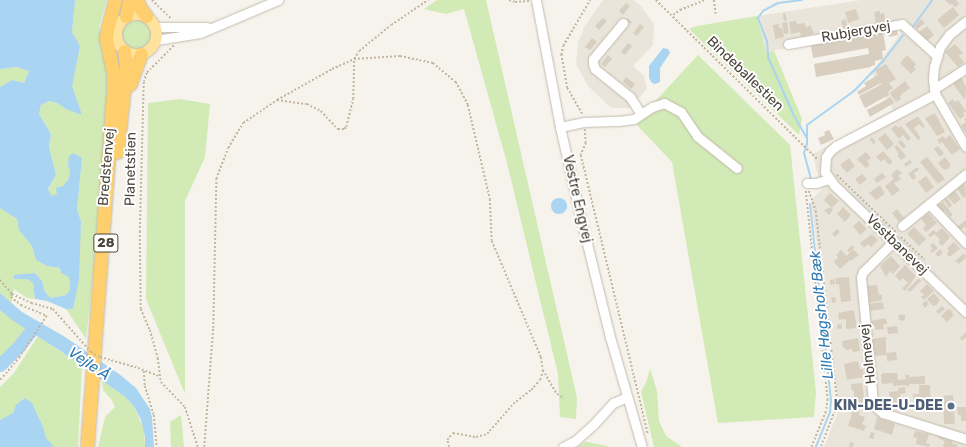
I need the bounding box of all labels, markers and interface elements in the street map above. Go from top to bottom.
street label: Rubjergvej [820,18,892,46]
street label: Bindeballestien [703,33,787,115]
street label: Bredstenvej [95,127,119,207]
street label: Planetstien [122,132,140,206]
street label: Vestre Engvej [559,153,595,245]
street label: Vestbanevej [862,211,932,279]
road number: 28 [93,232,119,254]
water label: Lille Høgsholt Bæk [806,250,838,380]
street label: Holmevej [856,323,880,385]
water label: Vejle Å [64,343,114,385]
place label: KIN-DEE-U-DEE [833,398,943,414]
marker: KIN-DEE-U-DEE [946,401,956,411]

